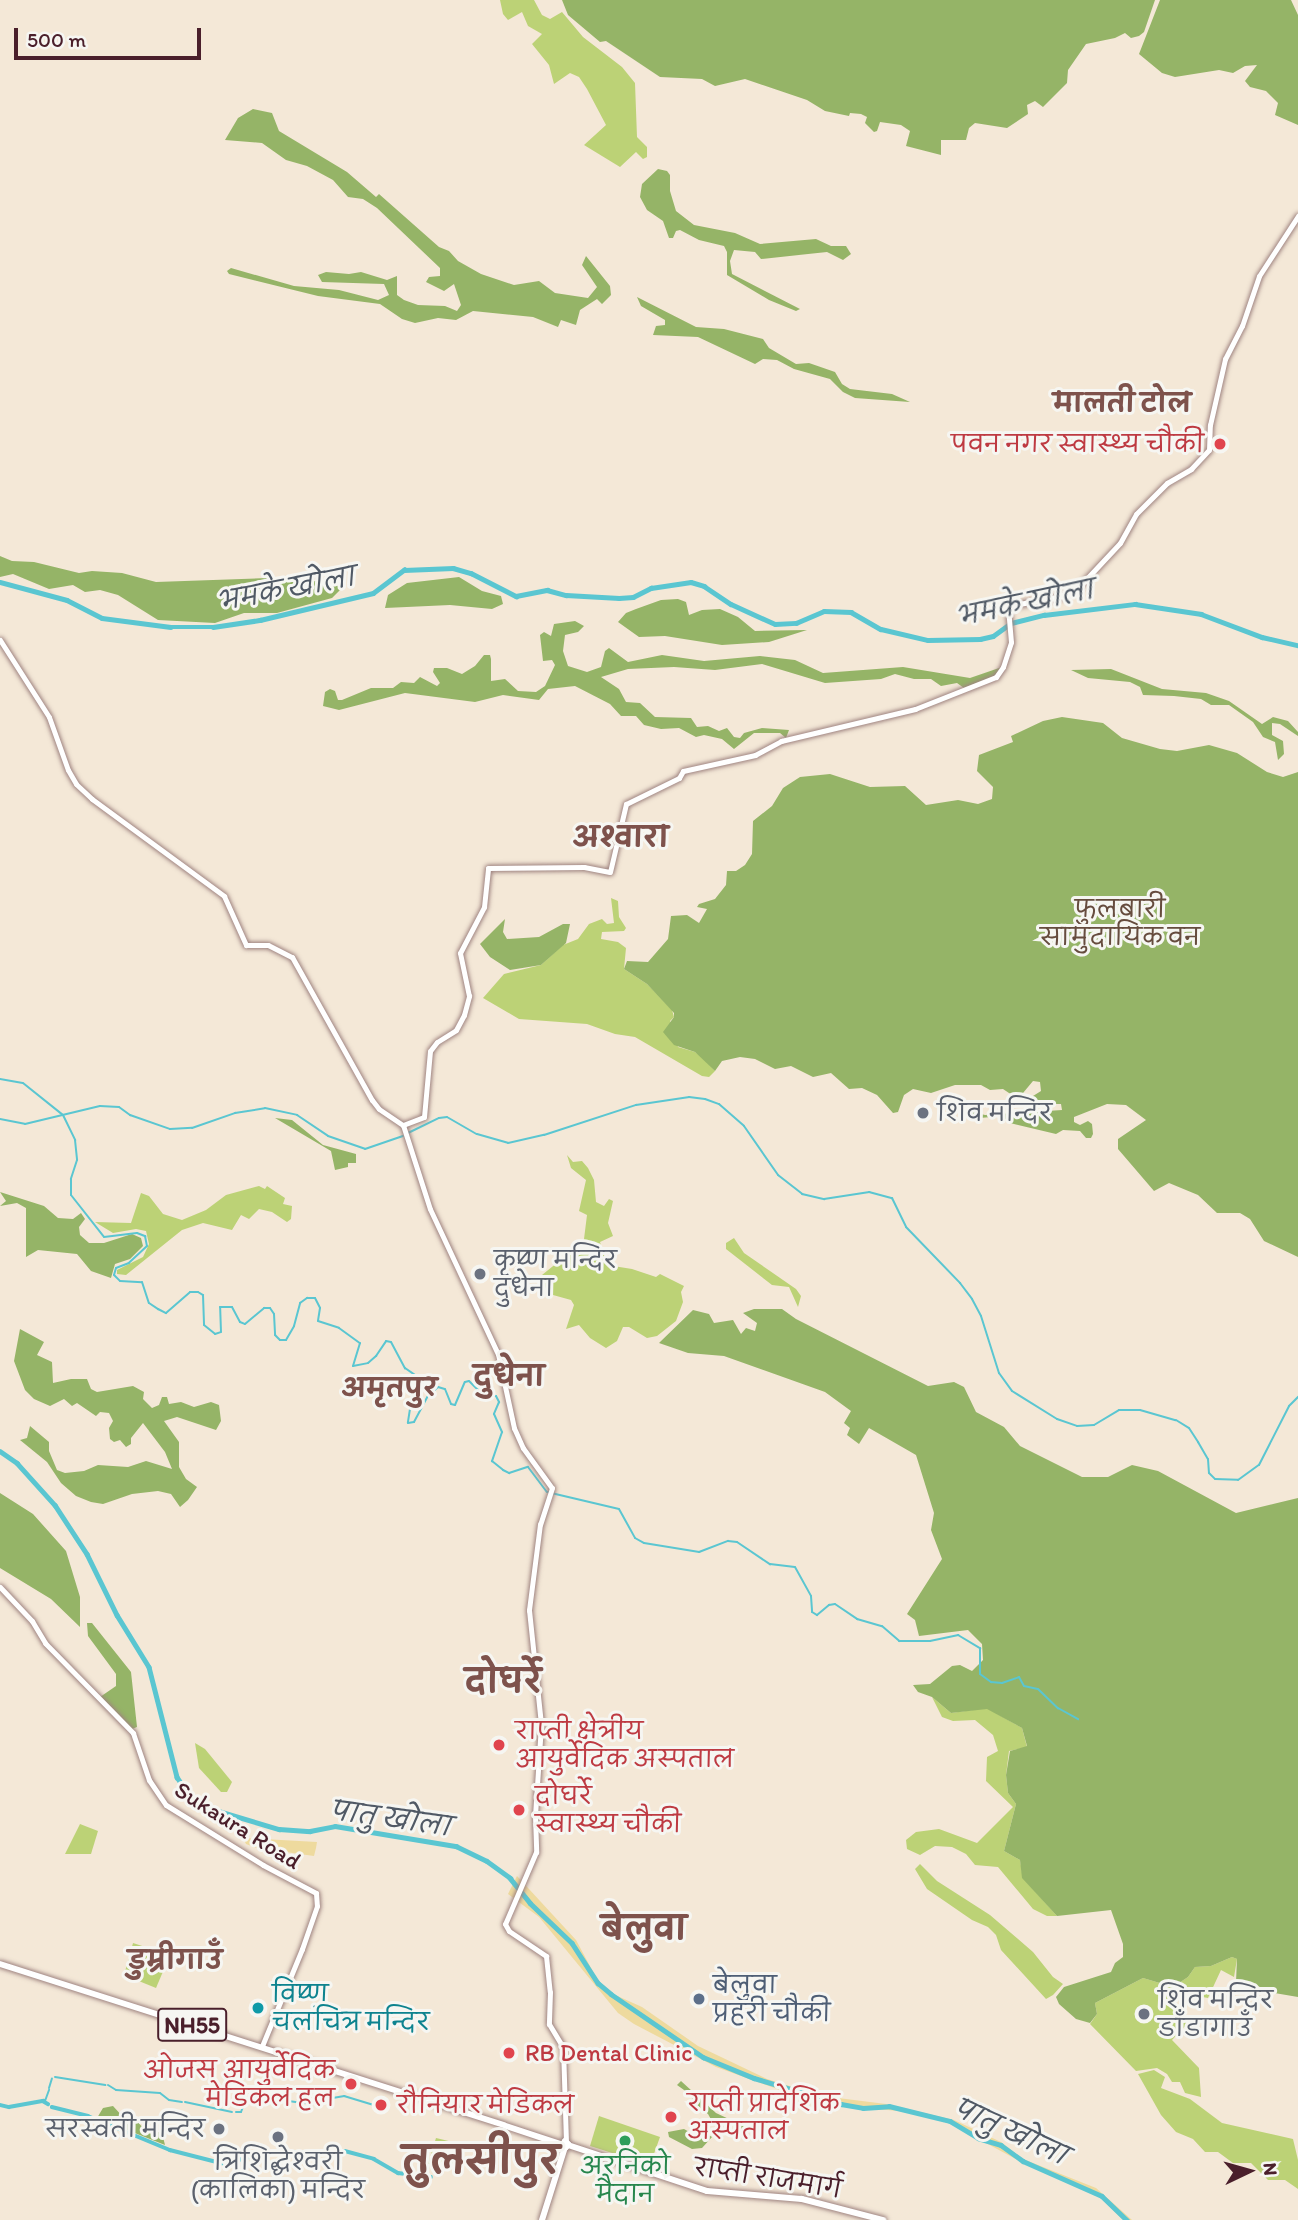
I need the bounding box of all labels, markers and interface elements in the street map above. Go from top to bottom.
scale bar [18,14,205,58]
text: 500 m [27,27,86,52]
district label: मालती टोल [1053,388,1191,420]
place label: पवन नगर स्वास्थ्य चौकी [951,430,1204,458]
marker: पवन नगर स्वास्थ्य चौकी [1210,434,1230,454]
water label: भमके खोला [215,561,357,619]
water label: भमके खोला [954,574,1096,634]
district label: अश्वारा [572,820,668,854]
park label: फुलबारी सामुदायिक वन [1040,895,1200,951]
place label: शिव मन्दिर [937,1099,1052,1127]
marker: शिव मन्दिर [915,1105,931,1121]
place label: कृष्ण मन्दिर दुधेना [494,1246,617,1302]
marker: कृष्ण मन्दिर दुधेना [472,1266,488,1282]
district label: दुधेना [473,1359,545,1393]
district label: अमृतपुर [341,1373,437,1405]
district label: दोघर्रे [465,1662,541,1700]
place label: राप्ती क्षेत्रीय आयुर्वेदिक अस्पताल [515,1717,734,1773]
marker: राप्ती क्षेत्रीय आयुर्वेदिक अस्पताल [489,1735,509,1755]
street label: Sukaura Road [170,1775,306,1875]
place label: दोघर्रे स्वास्थ्य चौकी [535,1782,681,1838]
water label: पातु खोला [328,1795,452,1843]
marker: दोघर्रे स्वास्थ्य चौकी [509,1800,529,1820]
district label: बेलुवा [601,1909,687,1947]
district label: डुम्रीगाउँ [128,1945,222,1977]
place label: बेलुवा प्रहरी चौकी [713,1971,831,2027]
place label: विष्णु चलचित्र मन्दिर [272,1980,430,2036]
place label: शिव मन्दिर डाँडागाउँ [1158,1986,1273,2042]
marker: बेलुवा प्रहरी चौकी [691,1991,707,2007]
marker: विष्णु चलचित्र मन्दिर [250,2000,266,2016]
road number: NH55 [157,2006,227,2044]
marker: शिव मन्दिर डाँडागाउँ [1136,2006,1152,2022]
place label: RB Dental Clinic [525,2039,692,2067]
marker: RB Dental Clinic [499,2043,519,2063]
place label: ओजस आयुर्वेदिक मेडिकल हल [143,2056,335,2112]
marker: ओजस आयुर्वेदिक मेडिकल हल [341,2074,361,2094]
place label: राप्ती प्रादेशिक अस्पताल [687,2089,840,2145]
place label: रौनियार मेडिकल [397,2091,574,2119]
water label: पातु खोला [948,2092,1072,2172]
marker: रौनियार मेडिकल [371,2095,391,2115]
marker: राप्ती प्रादेशिक अस्पताल [661,2107,681,2127]
place label: सरस्वती मन्दिर [45,2115,205,2143]
marker: सरस्वती मन्दिर [211,2121,227,2137]
marker: त्रिशिद्धेश्वरी (कालिका) मन्दिर [270,2129,286,2145]
marker: अरनिको मैदान [617,2133,633,2149]
north arrow [1214,2136,1284,2206]
district label: तुलसीपुर [402,2138,560,2184]
place label: त्रिशिद्धेश्वरी (कालिका) मन्दिर [191,2148,365,2204]
place label: अरनिको मैदान [580,2152,670,2208]
street label: राप्ती राजमार्ग [692,2152,844,2204]
text: N [1258,2162,1282,2177]

